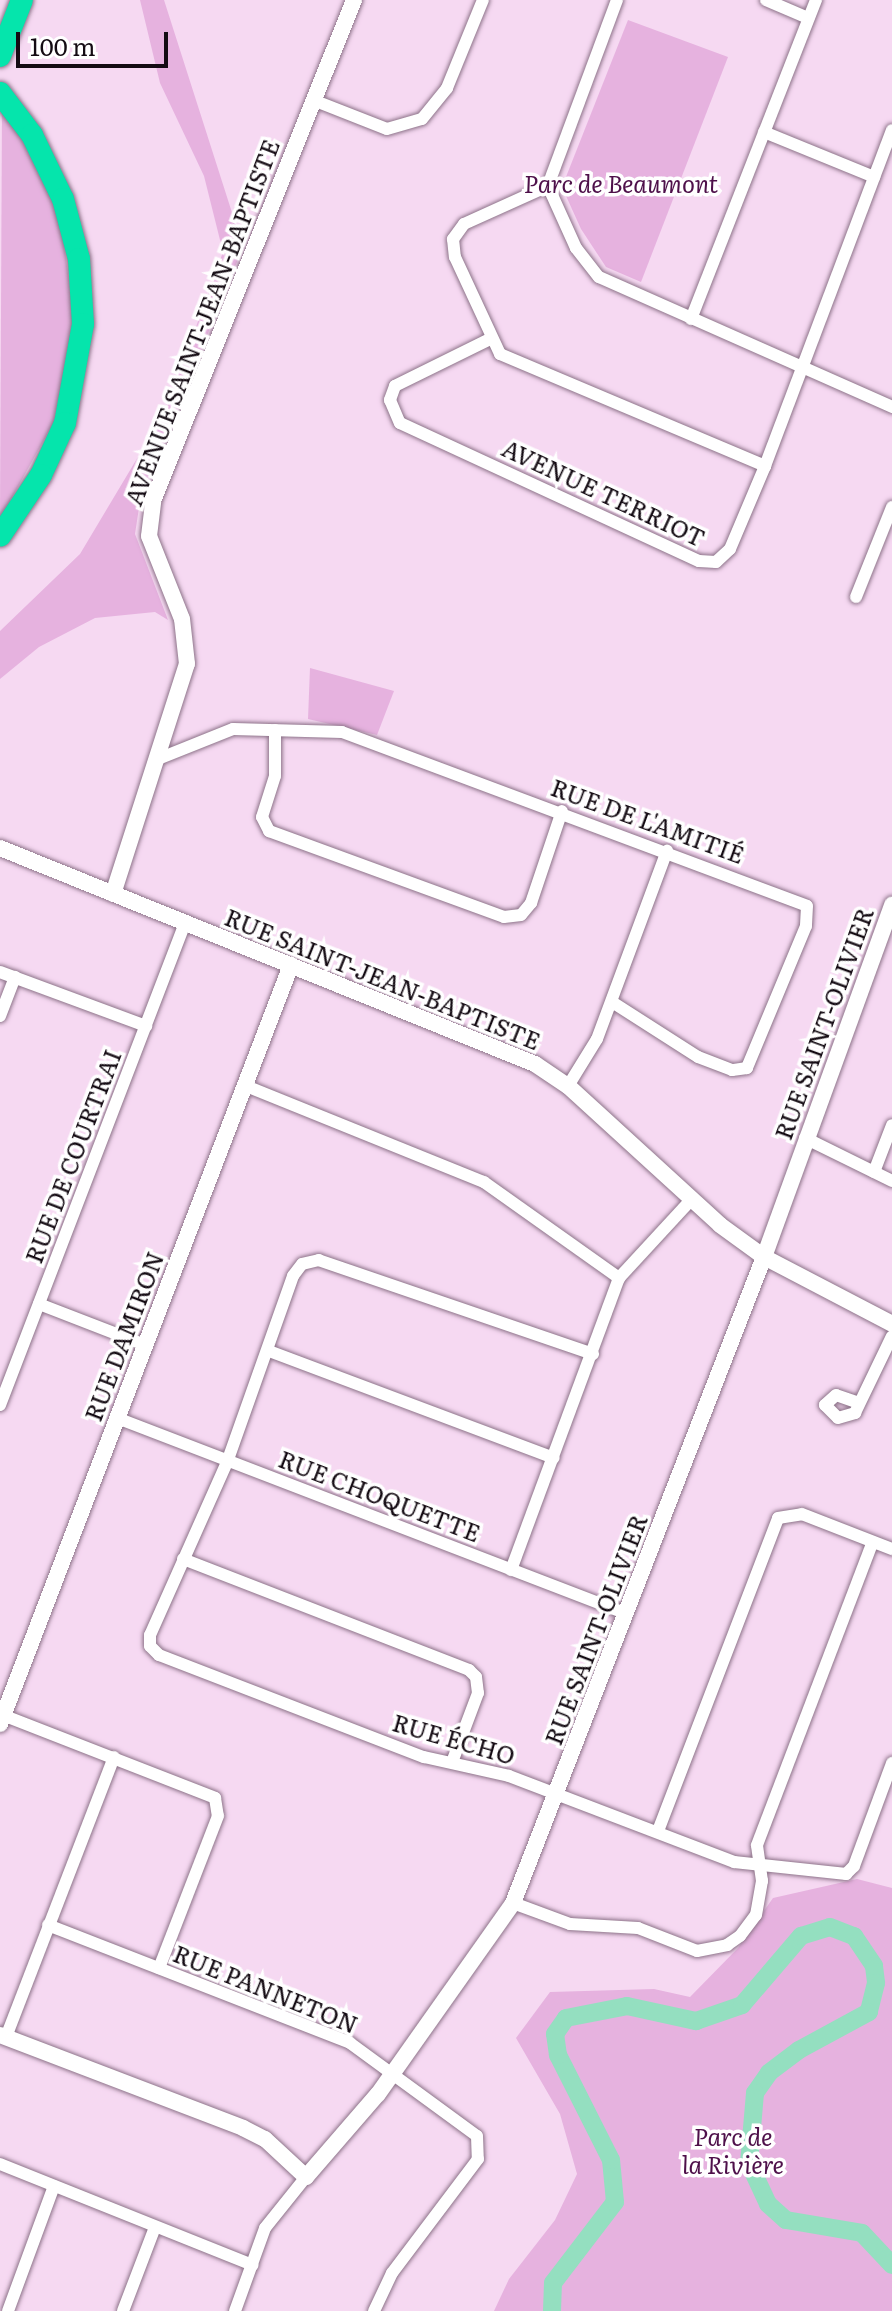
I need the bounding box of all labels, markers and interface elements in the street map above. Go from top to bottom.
scale bar [20,16,172,66]
text: 100 m [30,28,96,63]
street label: AVENUE SAINT-JEAN-BAPTISTE [118,135,284,509]
park label: Parc de Beaumont [524,169,718,197]
street label: AVENUE TERRIOT [498,432,710,552]
street label: RUE DE L'AMITIÉ [547,772,749,868]
street label: RUE SAINT-JEAN-BAPTISTE [221,901,545,1055]
street label: RUE SAINT-OLIVIER [768,903,878,1143]
street label: RUE DE COURTRAI [18,1045,126,1267]
street label: RUE DAMIRON [77,1247,169,1425]
street label: RUE CHOQUETTE [275,1443,485,1547]
street label: RUE SAINT-OLIVIER [538,1509,652,1749]
street label: RUE ÉCHO [390,1707,518,1769]
street label: RUE PANNETON [169,1938,363,2038]
park label: Parc de la Rivière [682,2122,784,2178]

